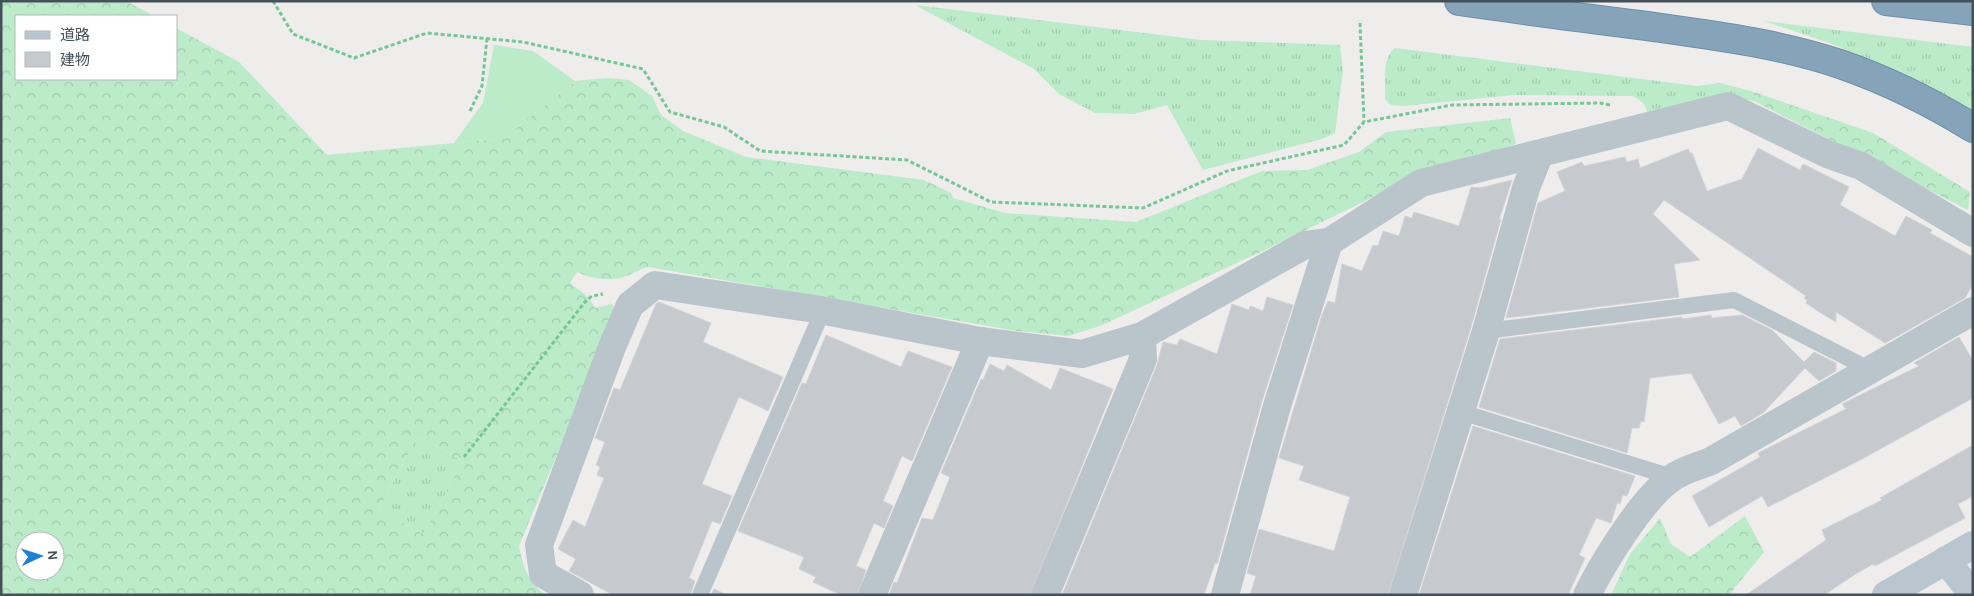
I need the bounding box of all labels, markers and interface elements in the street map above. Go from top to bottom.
legend [15,15,178,80]
text: 道路 [60,26,90,44]
text: 建物 [60,51,90,69]
north arrow [15,531,65,581]
text: N [44,550,61,561]

